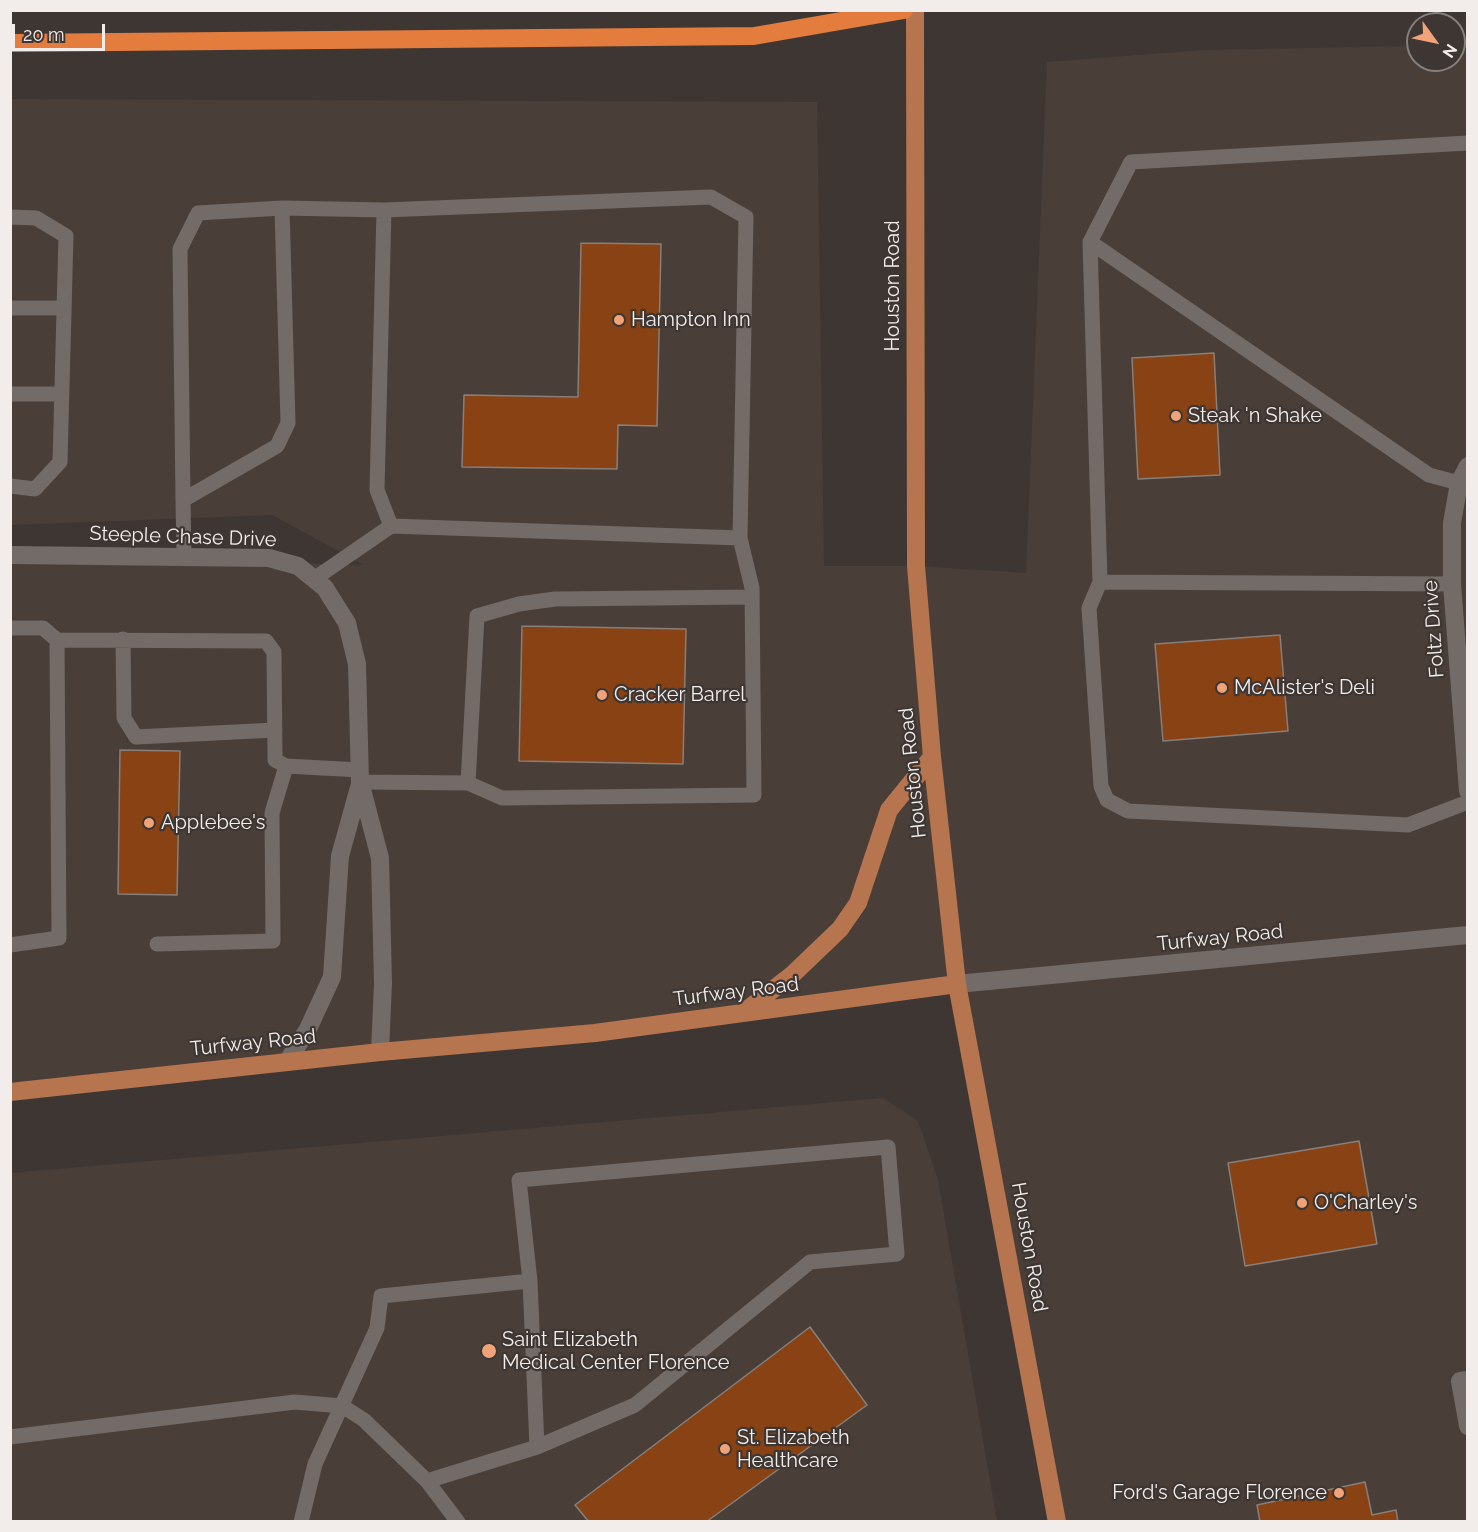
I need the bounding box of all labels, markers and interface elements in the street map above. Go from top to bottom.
scale bar [15,12,108,50]
north arrow [1406,12,1466,72]
text: 20 m [23,24,65,45]
text: N [1439,41,1461,61]
street label: Houston Road [881,220,905,352]
place label: Hampton Inn [631,308,751,332]
marker: Hampton Inn [612,313,626,327]
place label: Steak 'n Shake [1188,404,1322,428]
marker: Steak 'n Shake [1169,409,1183,423]
street label: Steeple Chase Drive [89,522,277,552]
street label: Foltz Drive [1419,579,1449,679]
place label: McAlister's Deli [1234,676,1375,700]
marker: McAlister's Deli [1215,681,1229,695]
place label: Cracker Barrel [614,683,746,707]
marker: Cracker Barrel [595,688,609,702]
street label: Houston Road [894,707,932,839]
place label: Applebee's [161,811,265,835]
marker: Applebee's [142,816,156,830]
street label: Turfway Road [1156,919,1284,957]
street label: Turfway Road [672,972,800,1012]
street label: Turfway Road [189,1024,317,1062]
street label: Houston Road [1006,1180,1052,1314]
place label: O'Charley's [1314,1191,1417,1215]
marker: O'Charley's [1295,1196,1309,1210]
place label: Saint Elizabeth Medical Center Florence [502,1328,730,1375]
marker: Saint Elizabeth Medical Center Florence [480,1342,498,1360]
place label: St. Elizabeth Healthcare [737,1426,850,1473]
marker: St. Elizabeth Healthcare [718,1442,732,1456]
place label: Ford's Garage Florence [1112,1481,1327,1505]
marker: Ford's Garage Florence [1332,1486,1346,1500]

